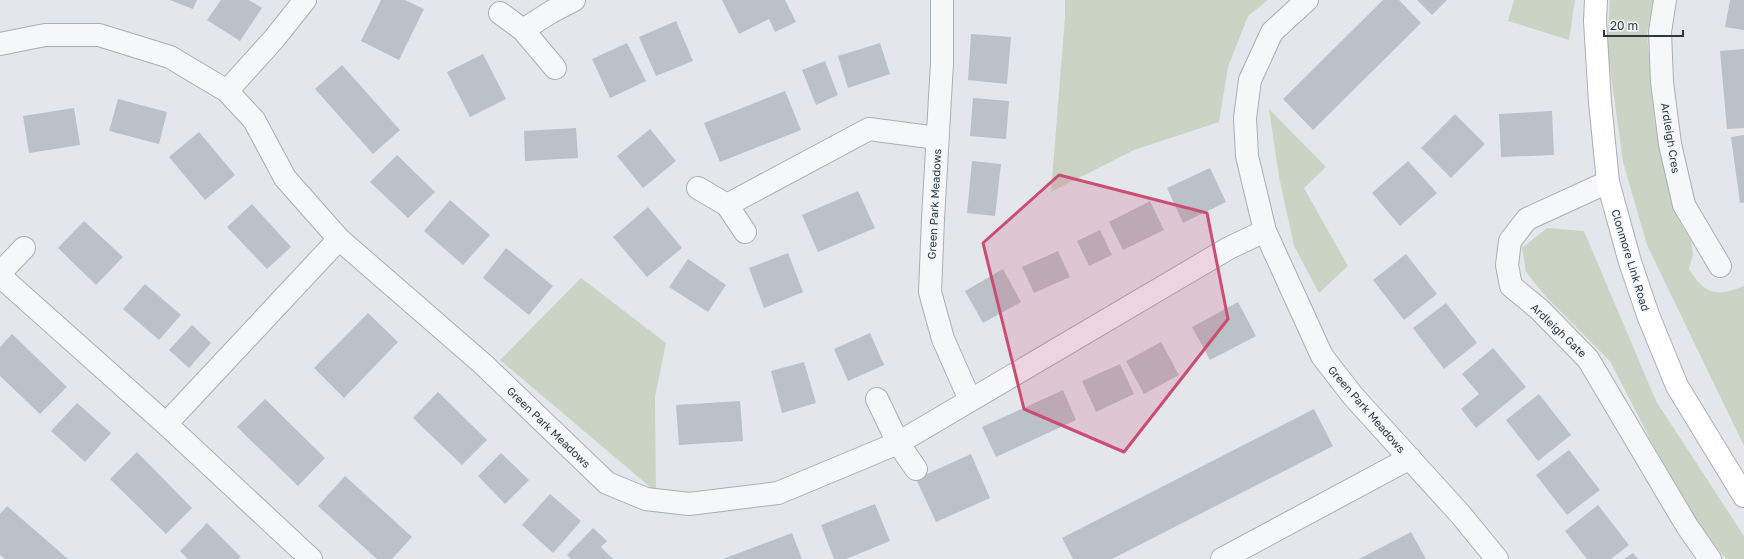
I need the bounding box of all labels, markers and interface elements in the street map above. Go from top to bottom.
scale bar [1604,12,1683,38]
text: 20 m [1610,18,1638,33]
street label: Ardleigh Cres [1659,102,1683,174]
street label: Green Park Meadows [925,148,943,260]
street label: Clonmore Link Road [1609,208,1653,312]
street label: Ardleigh Gate [1529,300,1589,360]
street label: Green Park Meadows [1326,363,1408,455]
street label: Green Park Meadows [505,384,593,470]

